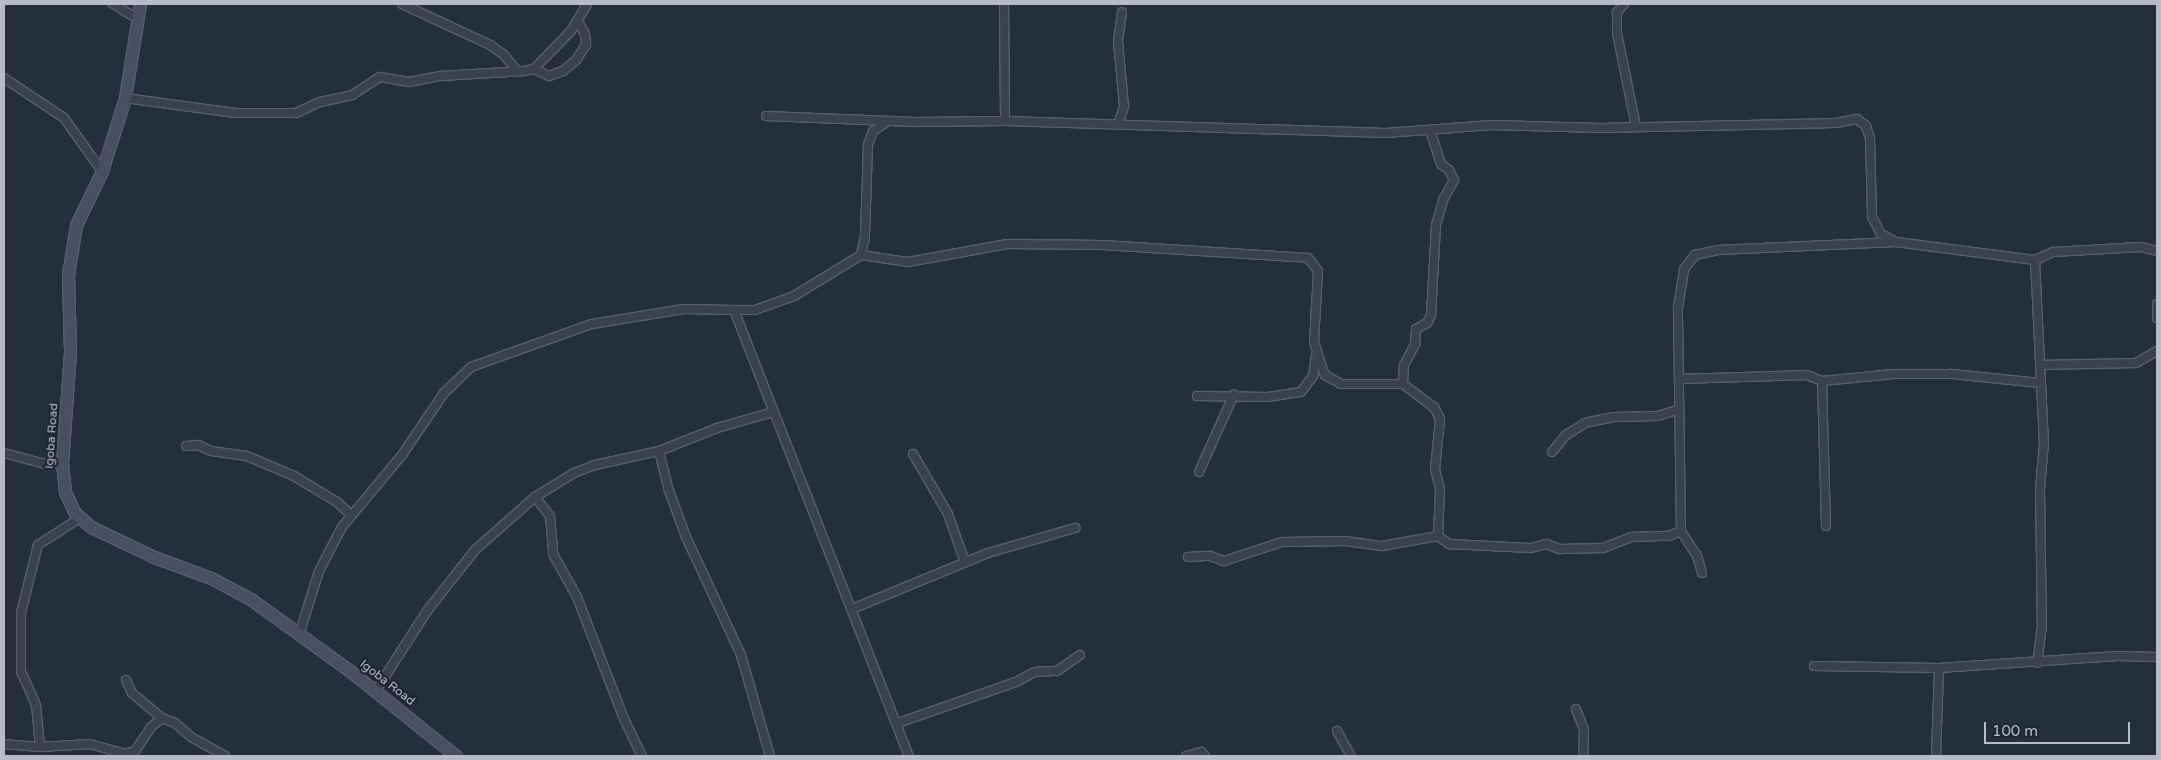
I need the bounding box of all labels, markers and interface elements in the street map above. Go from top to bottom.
street label: Igoba Road [43,403,61,469]
street label: Igoba Road [357,657,417,709]
scale bar [1986,712,2132,744]
text: 100 m [1992,722,2038,740]

